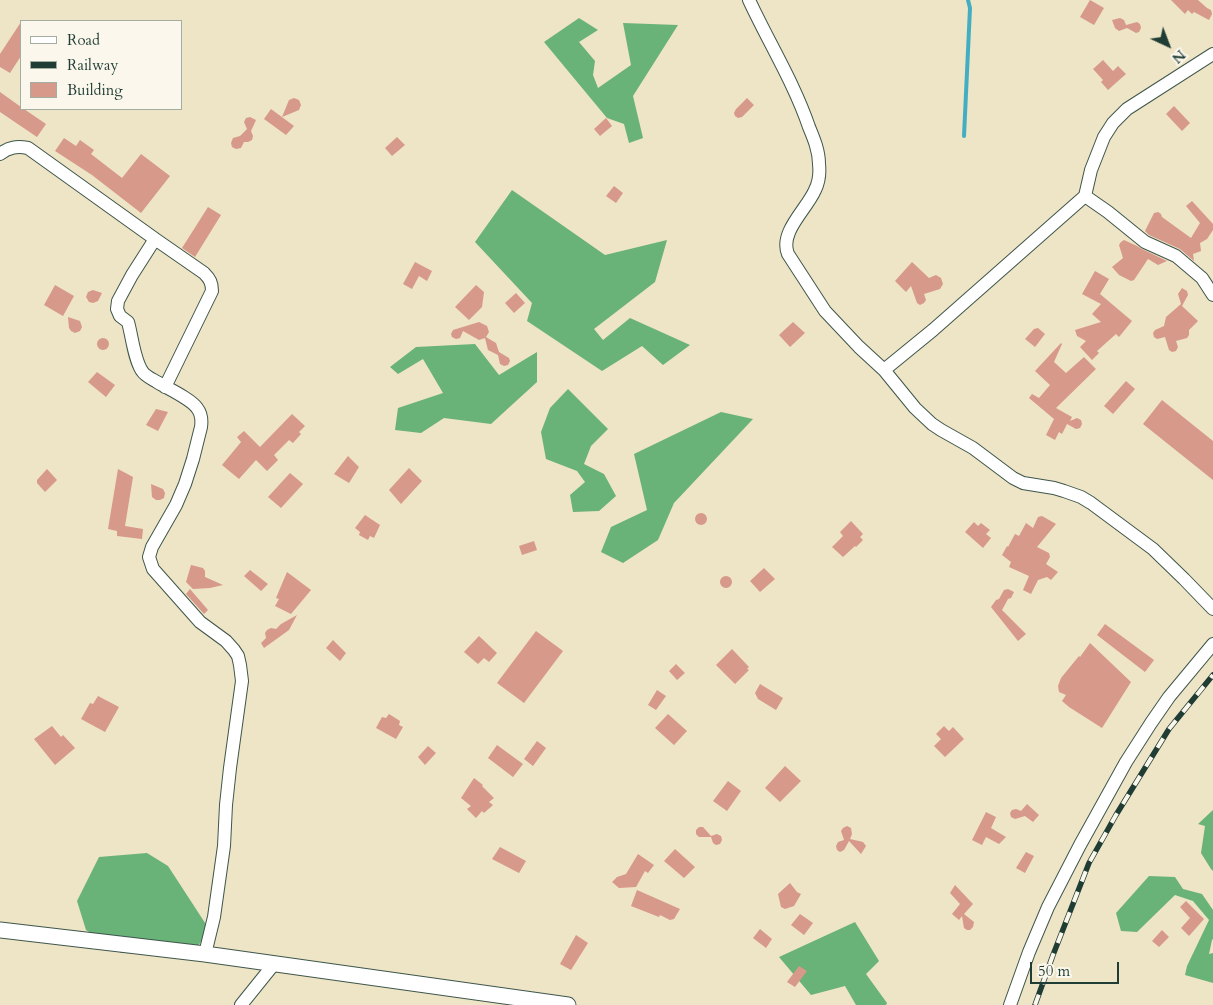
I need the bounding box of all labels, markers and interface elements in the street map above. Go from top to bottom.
legend [20,20,182,110]
north arrow [1143,20,1193,70]
text: Road [67,30,100,50]
text: N [1168,45,1189,67]
text: Railway [67,55,118,75]
text: Building [67,80,123,100]
scale bar [1033,952,1122,984]
text: 50 m [1038,961,1070,981]

